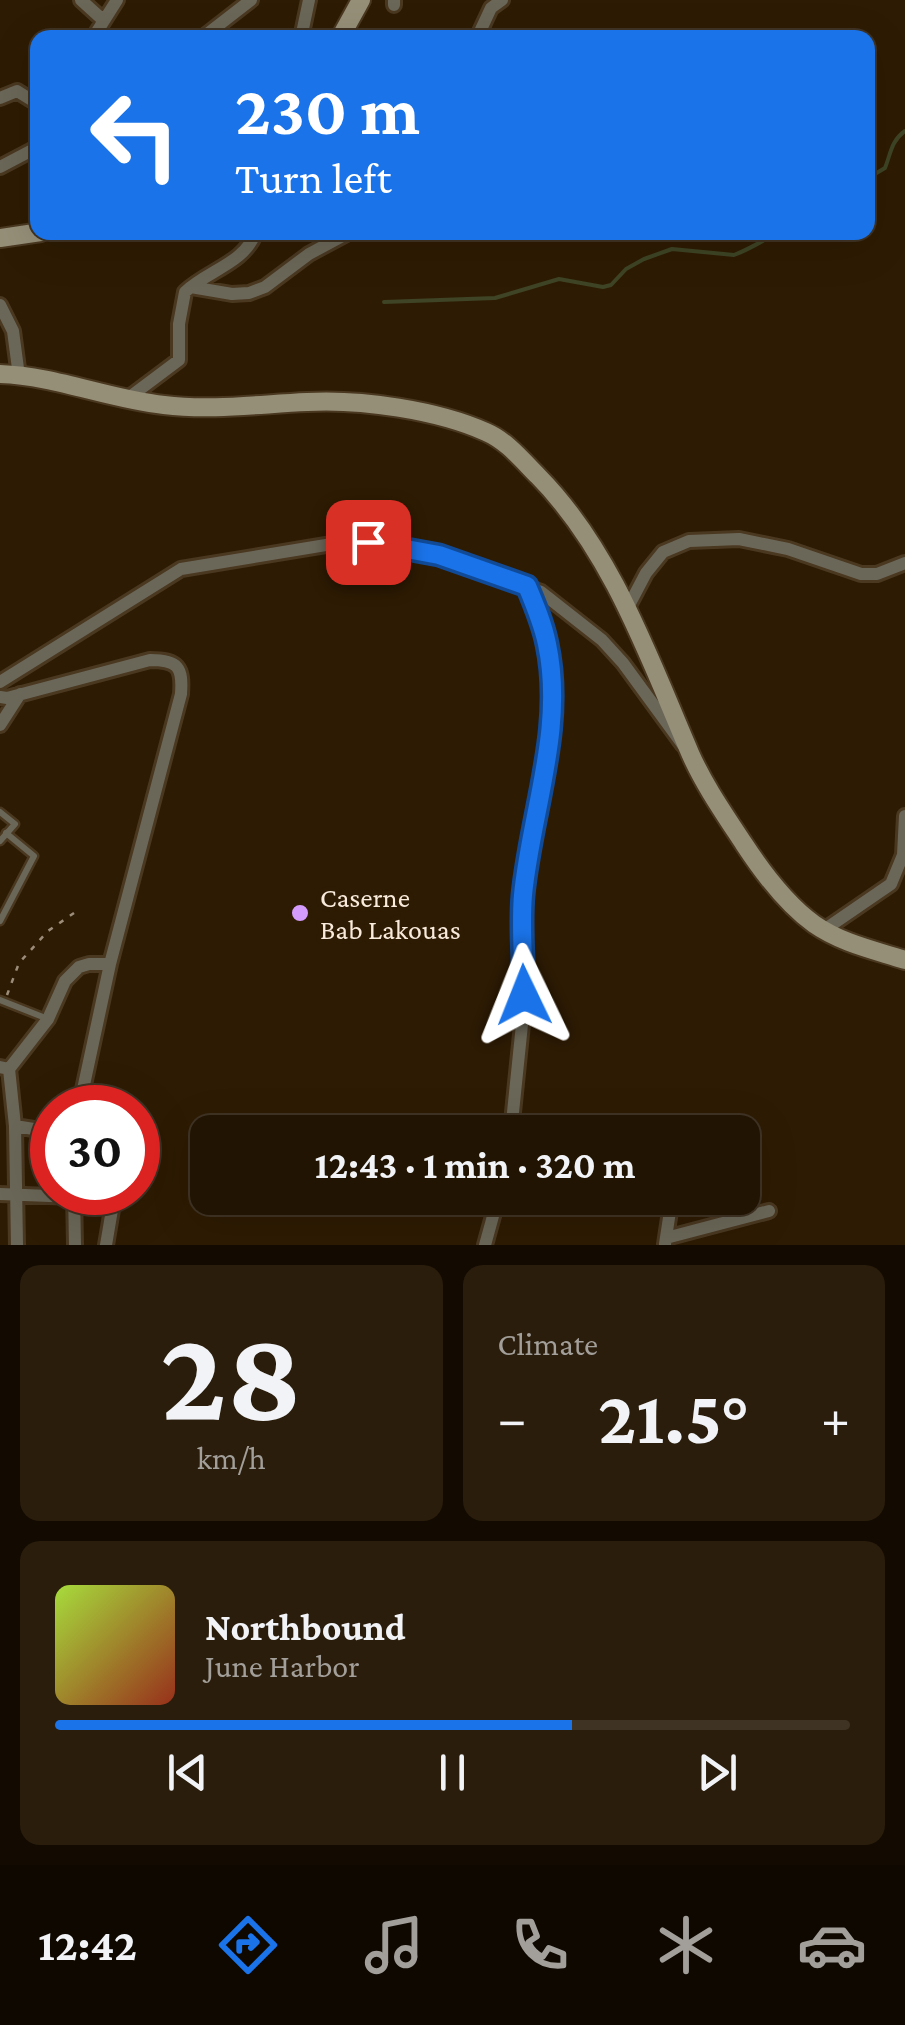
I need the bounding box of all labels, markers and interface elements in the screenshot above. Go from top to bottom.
icon: left [70,70,200,200]
text: 230 m [235,71,420,149]
text: Turn left [235,153,392,203]
pin [326,500,411,585]
icon: arrive [341,515,396,570]
place label: Caserne Bab Lakouas [320,882,461,945]
marker: Caserne Bab Lakouas [289,902,311,924]
position arrow [472,943,576,1047]
speed limit sign: 30 [30,1085,160,1215]
text: 12:43 · 1 min · 320 m [315,1144,635,1186]
text: 28 [160,1302,302,1447]
text: Climate [498,1326,598,1362]
text: 21.5° [598,1376,749,1459]
text: − [498,1388,527,1449]
text: + [821,1388,850,1449]
text: km/h [197,1440,266,1476]
text: Northbound [205,1606,406,1648]
text: June Harbor [205,1648,360,1684]
icon: previous [160,1745,215,1800]
icon: pause [425,1745,480,1800]
icon: next [690,1745,745,1800]
icon: directions [213,1910,283,1980]
icon: music [359,1910,429,1980]
icon: phone [505,1910,575,1980]
icon: climate [651,1910,721,1980]
icon: car [797,1910,867,1980]
text: 12:42 [38,1920,137,1970]

